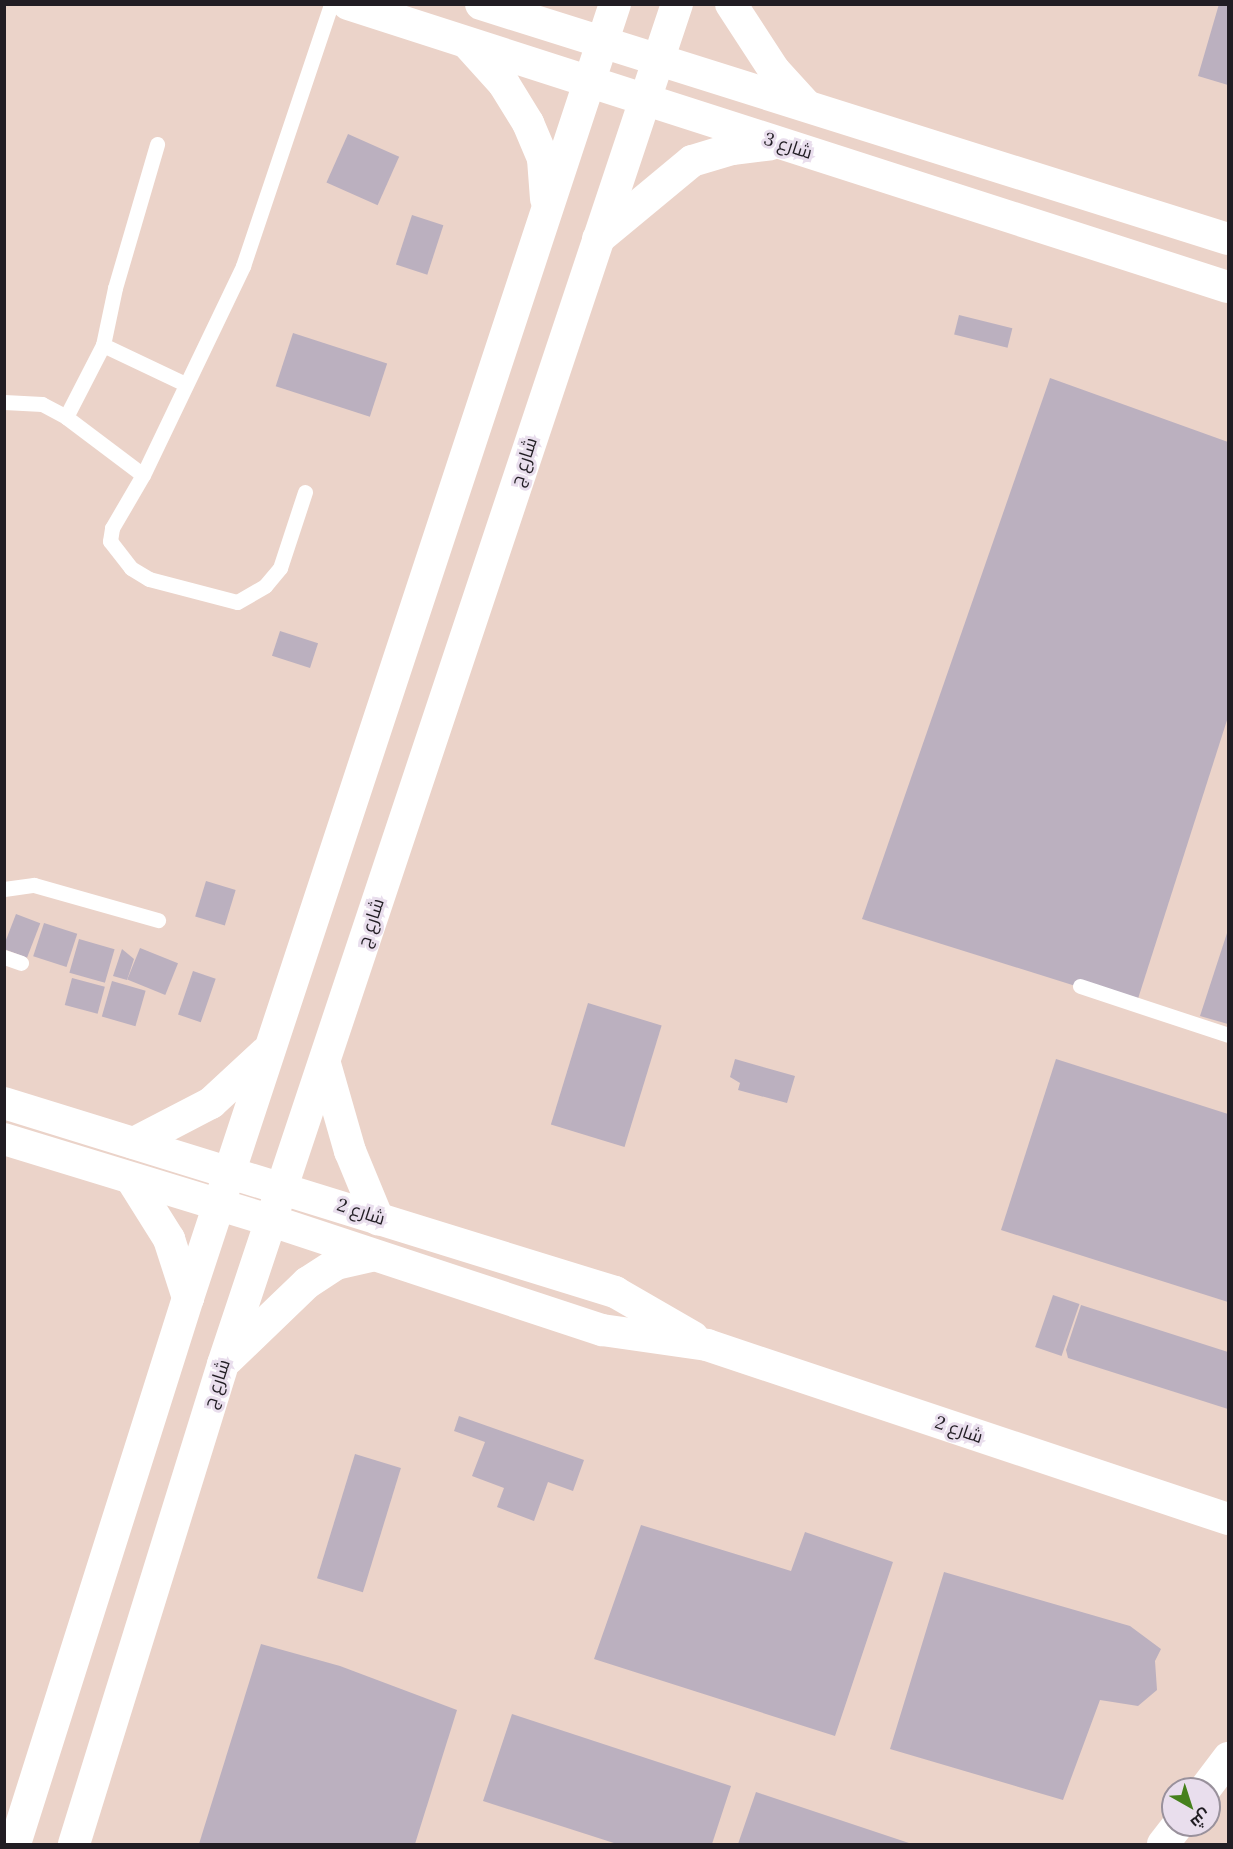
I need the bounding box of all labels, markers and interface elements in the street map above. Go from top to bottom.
street label: شارع 3 [761,128,815,164]
street label: شارع ج [506,435,542,489]
street label: شارع ج [353,896,389,950]
street label: شارع 2 [334,1194,388,1230]
street label: شارع ج [199,1357,235,1411]
street label: شارع 2 [932,1412,986,1448]
north arrow [1161,1777,1221,1837]
text: ش [1187,1805,1215,1834]

